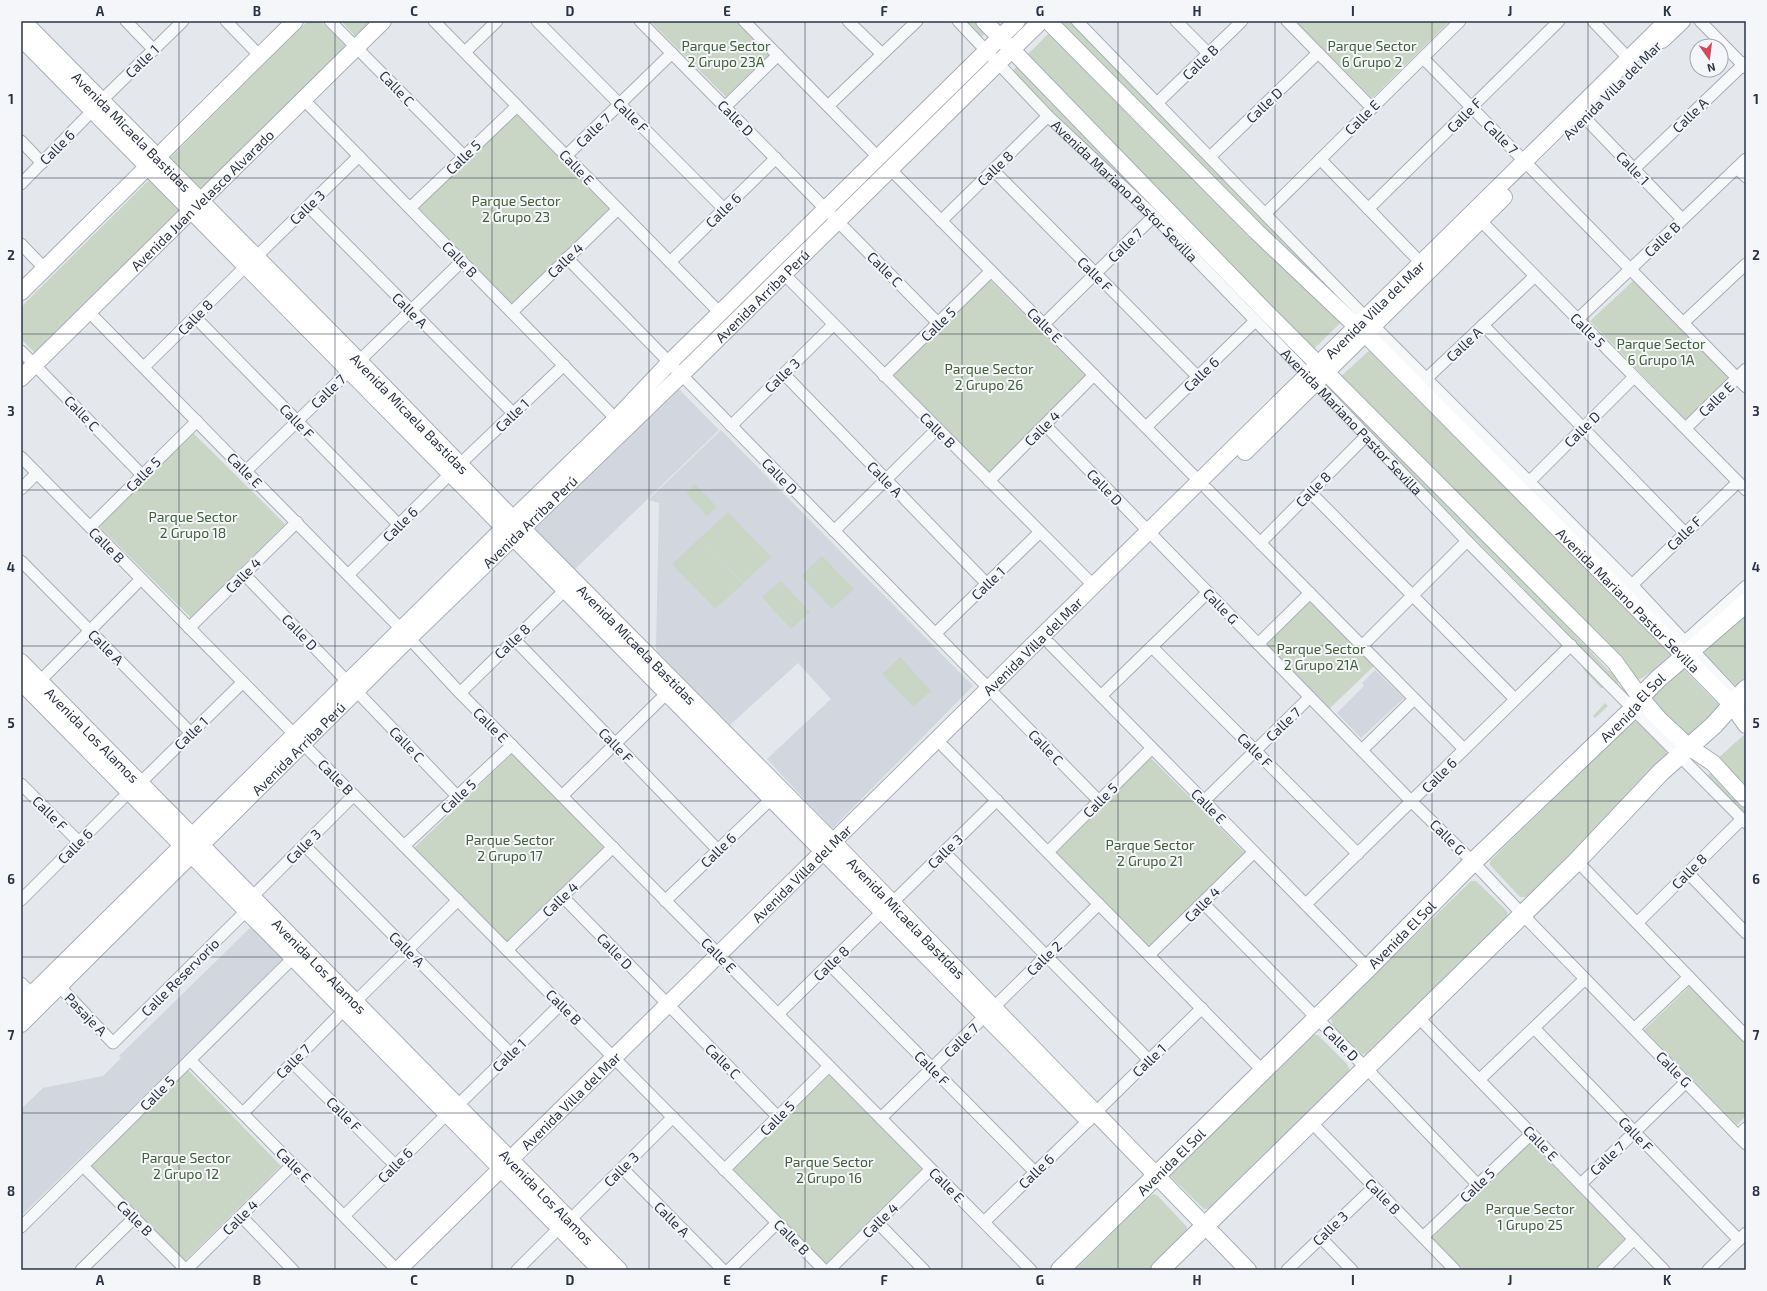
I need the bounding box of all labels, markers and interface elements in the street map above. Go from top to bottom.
text: A [96,3,105,19]
text: B [253,3,261,19]
text: C [410,3,418,19]
text: D [566,3,575,19]
text: E [723,3,731,19]
text: F [880,3,888,19]
text: G [1036,3,1044,19]
text: H [1193,3,1202,19]
text: I [1351,3,1355,19]
text: J [1508,3,1512,19]
text: K [1663,3,1672,19]
park label: Parque Sector 2 Grupo 23A [681,37,771,70]
park label: Parque Sector 6 Grupo 2 [1327,37,1417,70]
street label: Avenida Villa del Mar [1559,37,1665,143]
north arrow [1689,38,1729,78]
street label: Calle 1 [122,41,162,81]
street label: Calle B [1179,41,1221,83]
text: N [1706,61,1717,75]
street label: Calle C [376,67,418,109]
street label: Avenida Micaela Bastidas [69,68,195,195]
street label: Calle D [1242,84,1286,126]
text: 1 [8,91,14,107]
text: 1 [1753,91,1759,107]
street label: Calle F [610,94,652,136]
street label: Calle F [1443,94,1485,136]
street label: Calle A [1669,94,1712,136]
street label: Calle D [714,96,758,140]
street label: Calle E [1341,96,1383,138]
street label: Calle 7 [572,109,614,151]
street label: Avenida Mariano Pastor Sevilla [1049,116,1202,265]
street label: Calle 7 [1480,116,1522,158]
street label: Calle 6 [36,126,78,168]
street label: Avenida Juan Velasco Alvarado [127,126,277,274]
street label: Calle 5 [442,136,484,178]
street label: Calle E [556,146,598,188]
street label: Calle 8 [974,147,1016,189]
street label: Calle 1 [1613,148,1653,188]
street label: Calle 3 [286,186,328,228]
street label: Calle 6 [702,189,744,231]
park label: Parque Sector 2 Grupo 23 [471,192,561,225]
street label: Calle B [1641,218,1683,260]
street label: Calle 7 [1104,224,1146,266]
street label: Calle B [439,238,481,280]
street label: Calle 4 [544,239,586,281]
street label: Avenida Arriba Perú [711,246,812,345]
text: 2 [7,247,15,263]
text: 2 [1752,247,1760,263]
street label: Calle C [864,248,906,290]
street label: Calle F [1074,253,1116,295]
street label: Avenida Villa del Mar [1321,256,1428,362]
street label: Calle A [389,289,431,331]
street label: Calle 8 [174,296,216,338]
street label: Calle 5 [917,303,959,345]
street label: Calle E [1024,304,1066,346]
street label: Calle 5 [1567,309,1609,351]
street label: Calle A [1442,323,1486,365]
park label: Parque Sector 6 Grupo 1A [1616,335,1706,368]
street label: Avenida Mariano Pastor Sevilla [1278,344,1427,498]
street label: Avenida Micaela Bastidas [347,349,472,477]
street label: Calle 6 [1180,353,1222,395]
street label: Calle 3 [761,354,803,396]
park label: Parque Sector 2 Grupo 26 [944,360,1034,393]
street label: Calle 7 [307,370,349,412]
street label: Calle E [1695,378,1737,420]
street label: Calle C [61,392,103,434]
street label: Calle 1 [492,395,532,435]
street label: Calle F [276,400,318,442]
text: 3 [7,403,15,419]
text: 3 [1752,403,1760,419]
street label: Calle 4 [1021,407,1063,449]
street label: Calle D [1560,407,1604,451]
street label: Calle B [917,409,959,451]
street label: Calle E [224,449,266,491]
street label: Calle 5 [122,453,164,495]
street label: Calle D [759,454,801,498]
street label: Calle A [864,458,906,501]
street label: Calle D [1084,465,1126,509]
street label: Calle 8 [1292,468,1334,510]
street label: Avenida Arriba Perú [479,472,580,571]
street label: Calle 6 [379,503,421,545]
park label: Parque Sector 2 Grupo 18 [148,508,238,541]
street label: Calle F [1663,512,1705,554]
street label: Calle B [86,524,128,566]
street label: Avenida Mariano Pastor Sevilla [1553,524,1704,676]
street label: Calle 4 [222,554,264,596]
text: 4 [7,559,15,575]
text: 4 [1752,559,1760,575]
street label: Calle 1 [968,563,1008,603]
street label: Avenida Micaela Bastidas [574,581,700,708]
street label: Calle G [1200,584,1242,628]
street label: Avenida Villa del Mar [979,593,1086,698]
street label: Calle D [279,610,321,654]
street label: Calle 8 [491,620,533,662]
street label: Calle A [85,626,127,668]
park label: Parque Sector 2 Grupo 21A [1276,640,1366,673]
street label: Avenida El Sol [1596,668,1669,745]
street label: Avenida Los Alamos [42,684,143,786]
street label: Avenida Arriba Perú [248,698,349,798]
street label: Calle 7 [1262,703,1304,745]
street label: Calle E [470,704,512,746]
street label: Calle 1 [171,713,211,753]
text: 5 [7,715,15,731]
text: 5 [1752,715,1760,731]
street label: Calle C [386,723,428,765]
street label: Calle F [595,724,637,766]
street label: Calle C [1025,726,1067,768]
street label: Calle F [1234,729,1276,771]
street label: Calle 6 [1418,754,1460,796]
street label: Calle B [315,756,357,798]
street label: Calle 5 [437,775,479,817]
street label: Calle 5 [1079,779,1121,821]
street label: Calle E [1188,785,1230,827]
street label: Calle F [29,792,71,834]
street label: Calle G [1427,816,1469,858]
street label: Avenida Villa del Mar [748,820,855,926]
street label: Calle 6 [54,825,96,867]
street label: Calle 3 [282,825,324,867]
street label: Calle 6 [697,829,739,871]
street label: Calle 3 [924,830,966,872]
park label: Parque Sector 2 Grupo 17 [465,831,555,864]
park label: Parque Sector 2 Grupo 21 [1105,836,1195,869]
street label: Calle 8 [1668,850,1710,892]
street label: Avenida Micaela Bastidas [844,854,969,982]
text: 6 [7,871,15,887]
text: 6 [1752,871,1760,887]
street label: Calle 4 [539,878,581,920]
street label: Calle 4 [1181,883,1223,925]
street label: Avenida El Sol [1364,896,1439,972]
street label: Avenida Los Alamos [269,915,370,1017]
street label: Calle A [386,928,428,970]
street label: Calle D [594,929,636,973]
street label: Calle Reservorio [137,934,223,1020]
street label: Calle E [698,934,740,976]
street label: Calle 2 [1023,937,1065,979]
street label: Calle 8 [810,942,852,984]
street label: Calle B [543,986,585,1028]
street label: Pasaje A [61,989,111,1039]
street label: Calle 7 [940,1019,982,1061]
street label: Calle D [1319,1021,1363,1065]
text: 7 [8,1027,15,1043]
text: 7 [1753,1027,1760,1043]
street label: Calle 1 [489,1035,529,1075]
street label: Calle 7 [272,1040,314,1082]
street label: Calle C [702,1040,744,1082]
street label: Calle 1 [1129,1040,1169,1080]
street label: Avenida Villa del Mar [517,1047,624,1153]
street label: Calle F [911,1047,953,1089]
street label: Calle G [1653,1047,1695,1091]
street label: Calle 5 [136,1072,178,1114]
street label: Calle F [323,1093,365,1135]
street label: Calle 5 [756,1097,798,1139]
street label: Calle F [1615,1113,1657,1155]
street label: Calle E [1520,1122,1562,1164]
street label: Avenida El Sol [1133,1124,1209,1199]
street label: Calle 7 [1586,1137,1628,1179]
street label: Calle E [273,1144,315,1186]
street label: Calle 6 [374,1144,416,1186]
street label: Avenida Los Alamos [496,1146,597,1248]
street label: Calle 3 [600,1148,642,1190]
park label: Parque Sector 2 Grupo 12 [141,1149,231,1182]
street label: Calle 6 [1015,1150,1057,1192]
park label: Parque Sector 2 Grupo 16 [784,1153,874,1186]
street label: Calle E [926,1164,968,1206]
street label: Calle 5 [1456,1164,1498,1206]
street label: Calle B [1362,1175,1404,1217]
text: 8 [7,1183,15,1199]
text: 8 [1752,1183,1760,1199]
street label: Calle 4 [219,1196,261,1238]
street label: Calle B [114,1197,156,1239]
street label: Calle A [651,1198,693,1240]
street label: Calle 4 [859,1199,901,1241]
park label: Parque Sector 1 Grupo 25 [1485,1200,1575,1233]
street label: Calle 3 [1309,1207,1351,1249]
street label: Calle B [771,1216,813,1258]
text: A [96,1272,105,1288]
text: B [253,1272,261,1288]
text: C [410,1272,418,1288]
text: D [566,1272,575,1288]
text: E [723,1272,731,1288]
text: F [880,1272,888,1288]
text: G [1036,1272,1044,1288]
text: H [1193,1272,1202,1288]
text: I [1351,1272,1355,1288]
text: J [1508,1272,1512,1288]
text: K [1663,1272,1672,1288]

